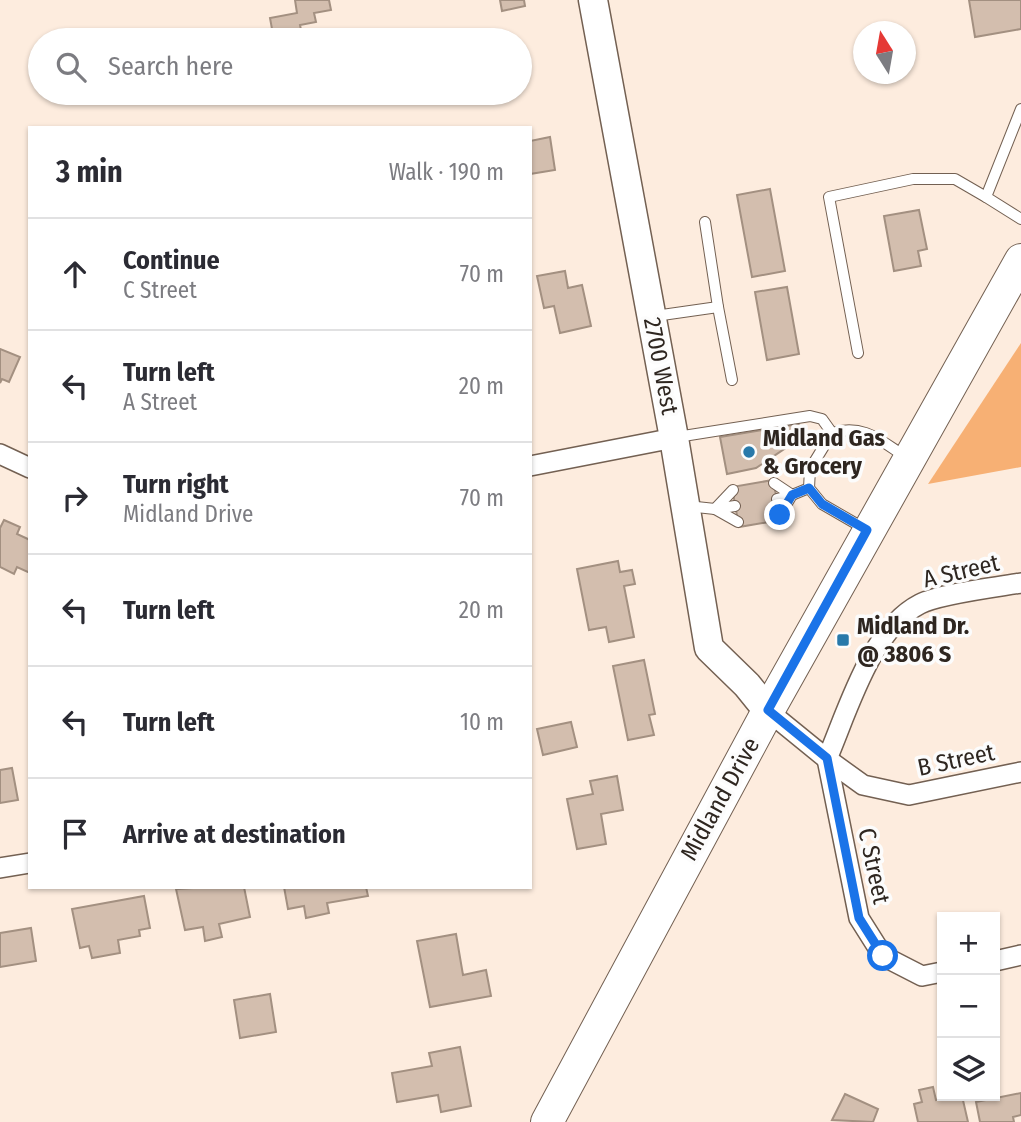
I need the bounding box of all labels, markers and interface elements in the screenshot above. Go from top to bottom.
north arrow [853,21,916,84]
search box [28,28,532,105]
icon: search [52,48,90,86]
text: Search here [108,51,233,82]
text: 3 min [56,154,123,190]
text: Walk · 190 m [389,158,504,186]
text: Continue [123,245,220,276]
icon: ahead [56,255,94,293]
text: 70 m [460,260,504,288]
text: C Street [123,276,197,304]
street label: 2700 West [638,315,684,417]
text: Turn left [123,357,215,388]
icon: left [56,367,94,405]
text: 20 m [459,372,504,400]
text: A Street [123,388,197,416]
place label: Midland Gas & Grocery [763,424,886,480]
marker: Midland Gas & Grocery [741,444,757,460]
text: Turn right [123,469,229,500]
icon: right [56,479,94,517]
text: 70 m [460,484,504,512]
route end [764,499,795,530]
text: Midland Drive [123,500,253,528]
street label: A Street [920,549,1002,593]
icon: left [56,591,94,629]
text: Turn left [123,595,215,626]
text: 20 m [459,596,504,624]
place label: Midland Dr. @ 3806 S [857,612,969,668]
marker: Midland Dr. @ 3806 S [835,632,851,648]
icon: left [56,703,94,741]
text: Turn left [123,707,215,738]
text: 10 m [460,708,504,736]
street label: Midland Drive [675,733,765,865]
street label: B Street [915,738,997,782]
icon: arrive [56,815,94,853]
text: Arrive at destination [123,819,346,850]
street label: C Street [852,825,896,907]
map controls [937,912,1000,1101]
button: + [937,912,1000,975]
route start [867,940,898,971]
button: − [937,975,1000,1038]
button: layers [937,1038,1000,1101]

